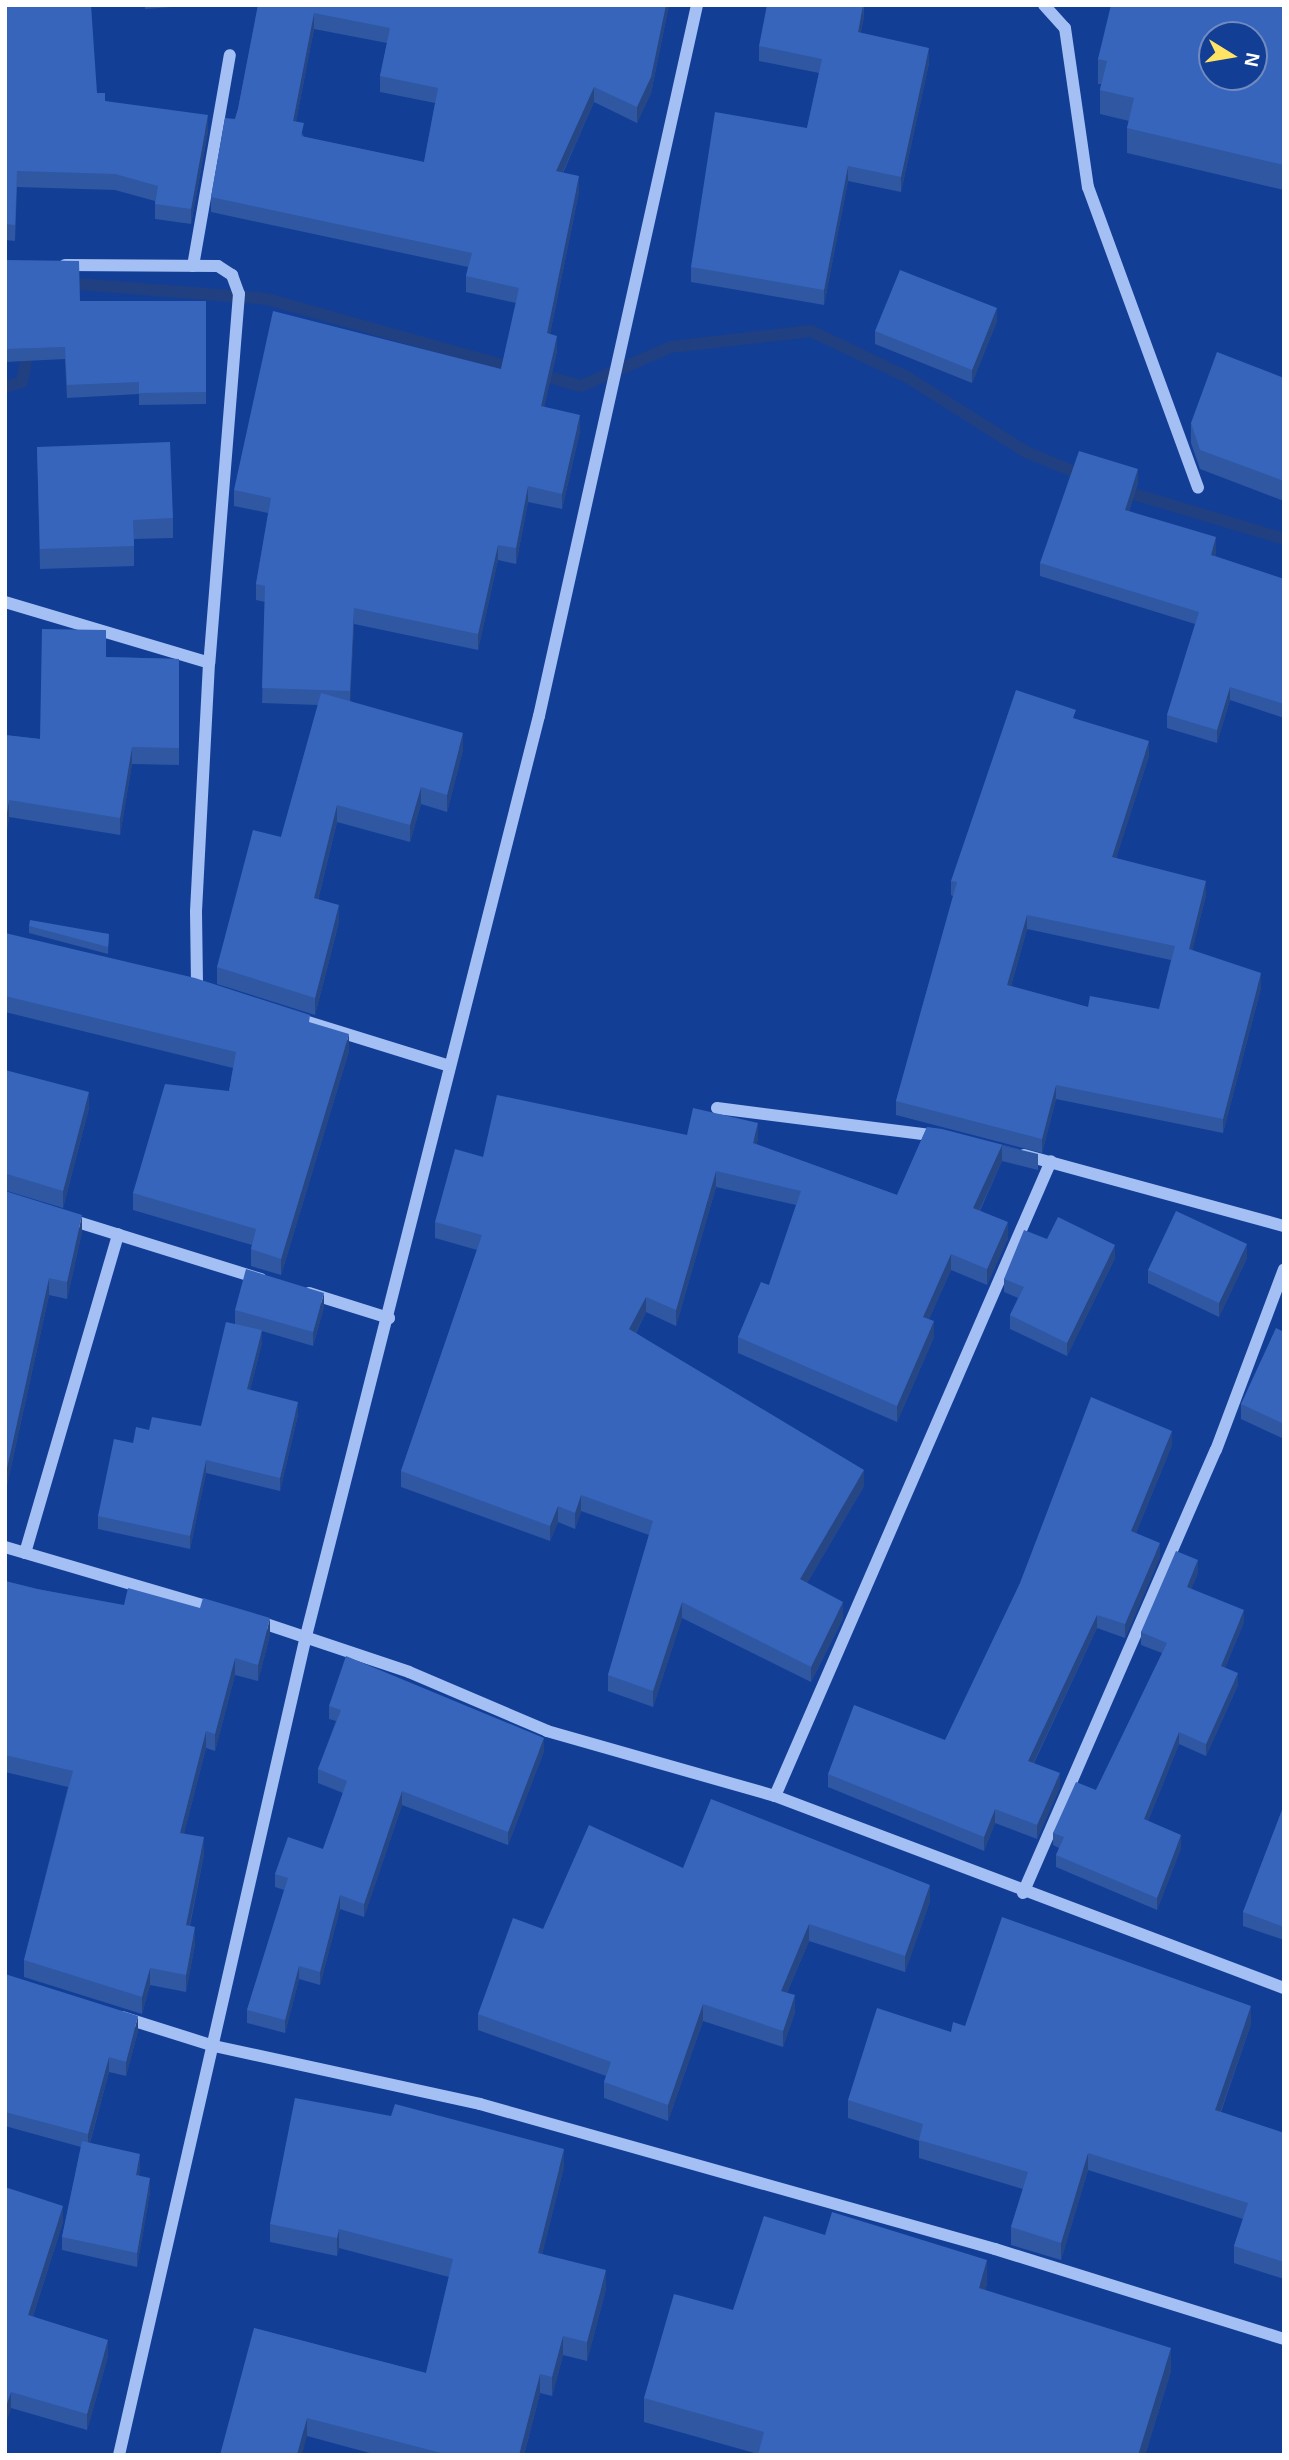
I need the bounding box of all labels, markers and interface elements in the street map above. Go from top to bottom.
north arrow [1198,21,1268,91]
text: N [1241,51,1264,68]

